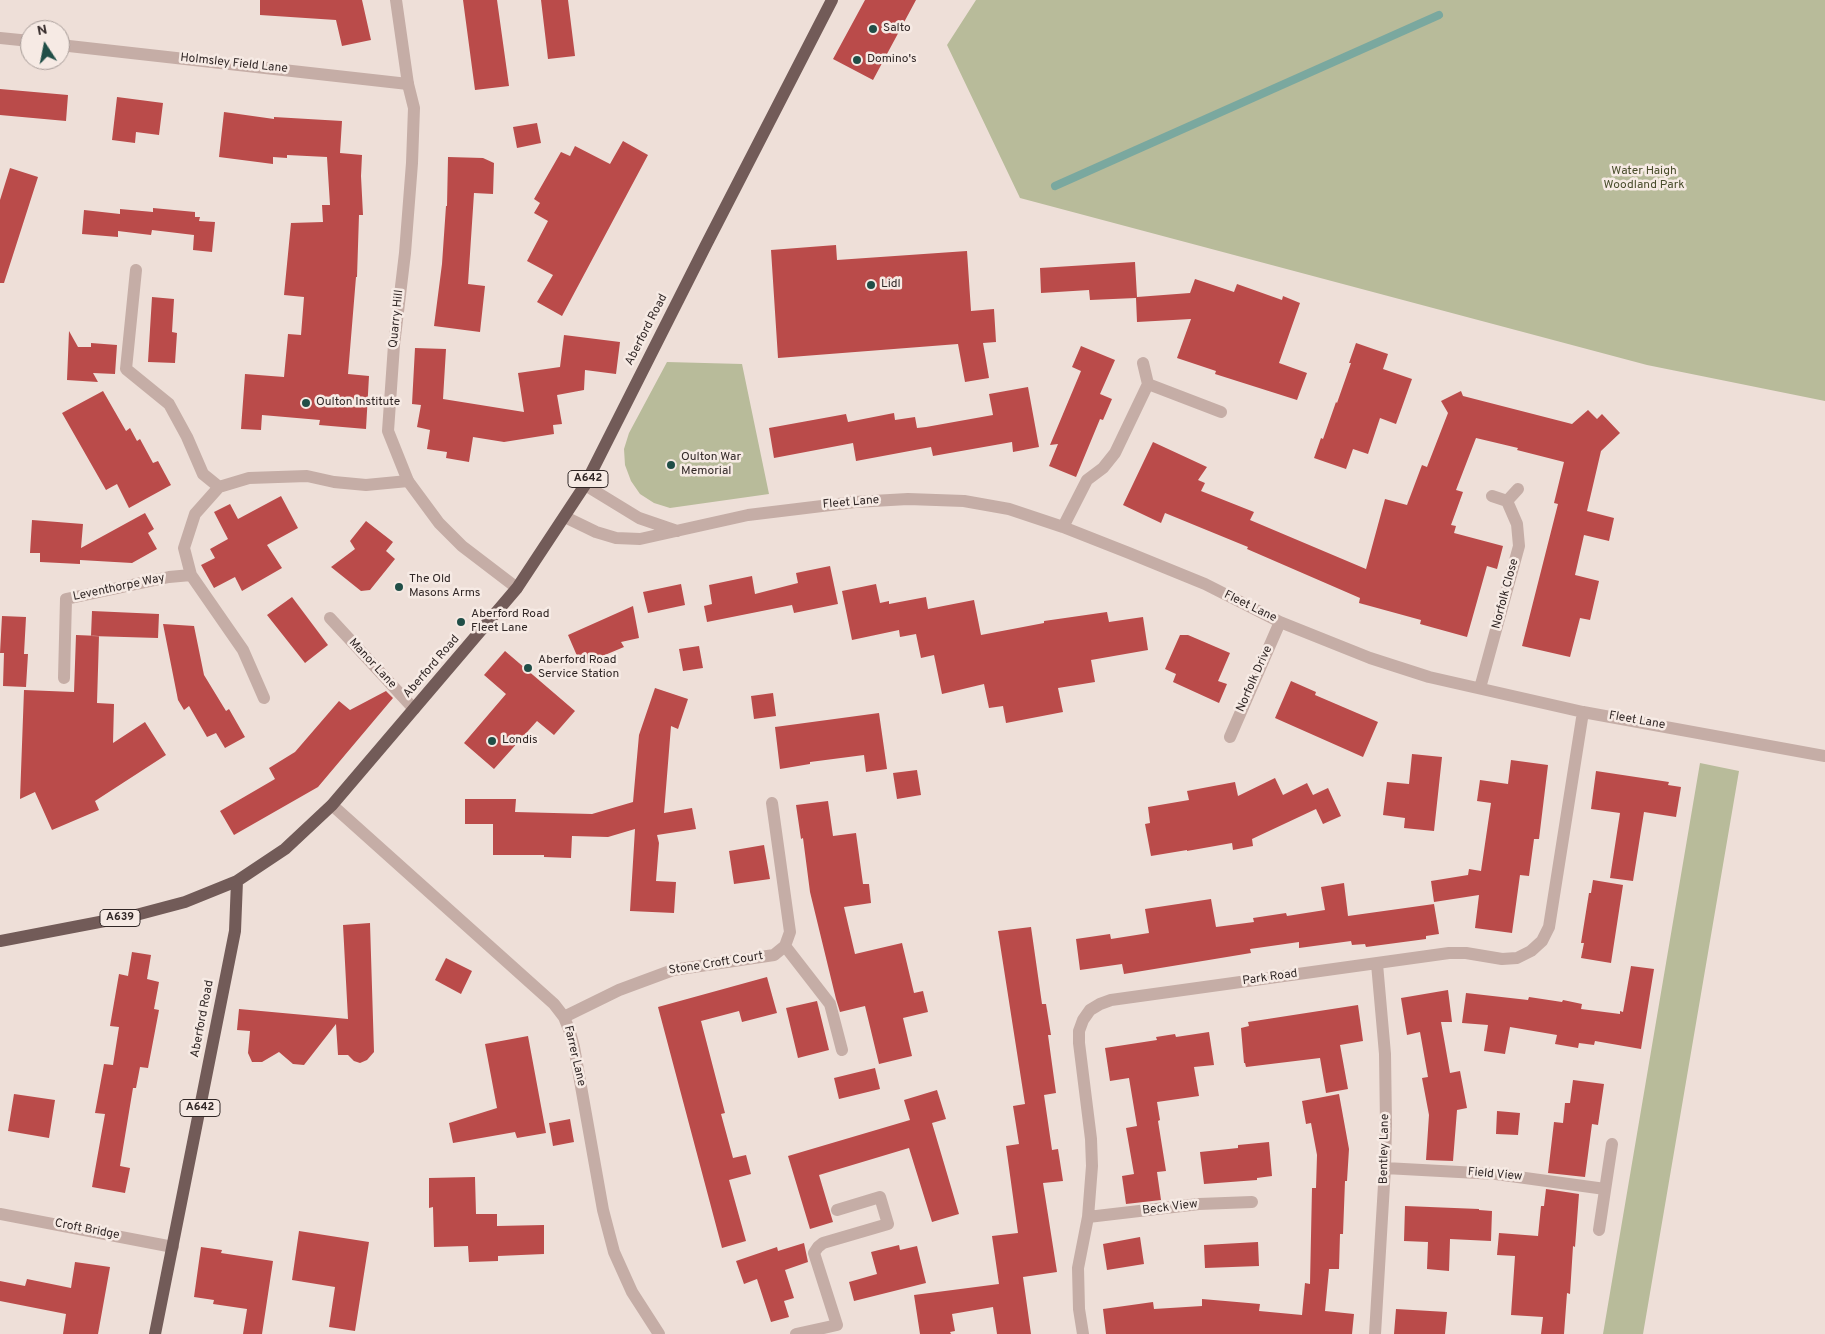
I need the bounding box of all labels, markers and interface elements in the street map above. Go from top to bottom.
north arrow [20,20,70,70]
text: N [36,21,49,40]
place label: Salto [883,22,911,36]
marker: Salto [867,23,879,35]
street label: Holmsley Field Lane [179,51,289,77]
place label: Domino's [867,53,917,67]
marker: Domino's [851,54,863,66]
park label: Water Haigh Woodland Park [1603,165,1685,193]
place label: Lidl [881,278,901,292]
marker: Lidl [865,279,877,291]
street label: Quarry Hill [387,289,407,349]
street label: Aberford Road [623,292,671,368]
place label: Oulton Institute [316,396,400,410]
marker: Oulton Institute [300,397,312,409]
place label: Oulton War Memorial [681,451,741,479]
marker: Oulton War Memorial [665,459,677,471]
road number: A642 [568,470,608,488]
street label: Fleet Lane [822,493,880,513]
street label: Norfolk Close [1490,557,1522,631]
street label: Leventhorpe Way [72,571,166,605]
place label: The Old Masons Arms [409,573,480,601]
marker: The Old Masons Arms [393,581,405,593]
street label: Fleet Lane [1221,588,1279,626]
place label: Aberford Road Fleet Lane [471,608,549,636]
marker: Aberford Road Fleet Lane [455,616,467,628]
street label: Aberford Road [401,633,463,701]
street label: Manor Lane [345,636,399,692]
street label: Norfolk Drive [1234,644,1276,714]
place label: Aberford Road Service Station [538,654,619,682]
marker: Aberford Road Service Station [522,662,534,674]
street label: Fleet Lane [1608,709,1666,733]
place label: Londis [502,734,538,748]
marker: Londis [486,735,498,747]
road number: A639 [100,910,140,926]
street label: Stone Croft Court [668,949,764,979]
street label: Park Road [1242,967,1298,989]
street label: Aberford Road [188,979,218,1059]
street label: Farrer Lane [560,1024,588,1088]
road number: A642 [180,1100,220,1116]
street label: Bentley Lane [1377,1114,1393,1184]
street label: Field View [1467,1165,1523,1185]
street label: Beck View [1142,1197,1198,1219]
street label: Croft Bridge [53,1217,121,1243]

